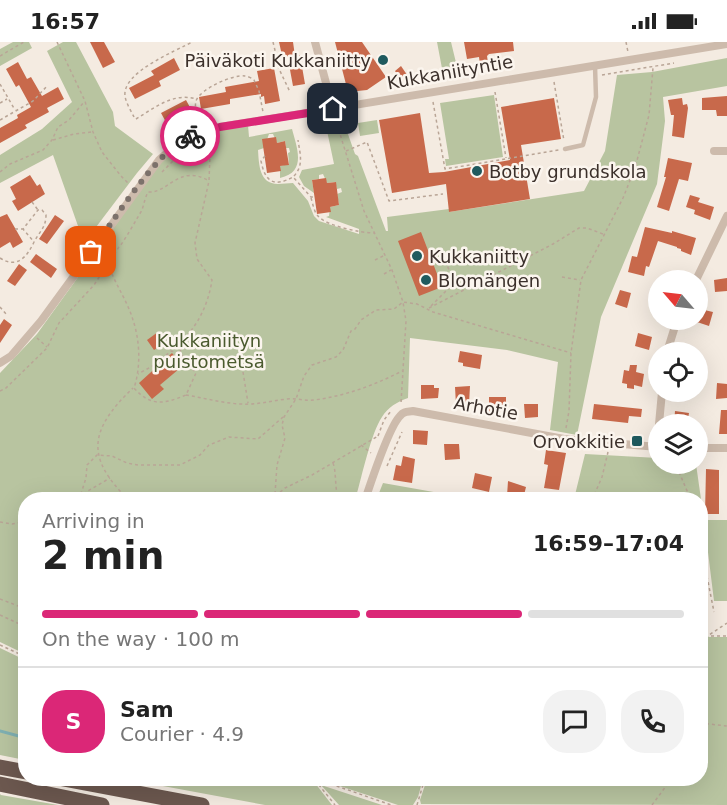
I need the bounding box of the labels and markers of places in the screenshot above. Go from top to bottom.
place label: Päiväkoti Kukkaniitty [185,50,371,71]
marker: Päiväkoti Kukkaniitty [376,53,390,67]
pin [307,83,358,134]
place label: Botby grundskola [489,161,647,182]
marker: Botby grundskola [470,164,484,178]
pin [65,226,116,277]
place label: Kukkaniitty [429,246,529,267]
marker: Kukkaniitty [410,249,424,263]
place label: Blomängen [438,270,540,291]
marker: Blomängen [419,273,433,287]
place label: Orvokkitie [533,431,625,452]
marker: Orvokkitie [630,434,644,448]

